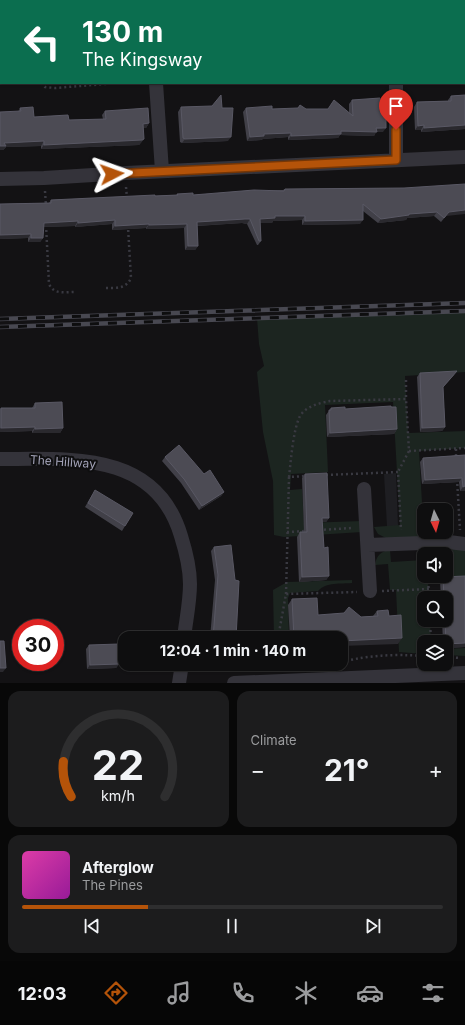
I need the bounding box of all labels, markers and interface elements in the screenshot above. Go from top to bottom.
text: 130 m [82,15,163,49]
icon: left [16,16,68,68]
text: The Kingsway [82,49,202,70]
pin [379,89,413,130]
icon: arrive [385,95,407,117]
position arrow [91,153,133,195]
street label: The Hillway [30,452,97,471]
north arrow [417,503,453,539]
map controls [417,503,453,671]
button: sound [417,547,453,583]
button: search [417,591,453,627]
speed limit sign: 30 [12,619,64,671]
button: layers [417,635,453,671]
text: 12:04 · 1 min · 140 m [160,641,306,660]
text: Climate [251,732,297,748]
text: 22 [92,740,144,790]
text: 21° [324,752,370,788]
text: − [251,757,265,783]
text: + [428,757,443,783]
text: km/h [101,787,135,804]
text: Afterglow [82,858,154,877]
text: The Pines [82,877,143,893]
icon: previous [81,915,103,937]
icon: pause [221,915,243,937]
icon: next [362,915,384,937]
icon: directions [102,979,130,1007]
icon: music [165,979,193,1007]
icon: phone [229,979,257,1007]
icon: climate [292,979,320,1007]
icon: car [356,979,384,1007]
icon: filters [419,979,447,1007]
text: 12:03 [18,983,67,1004]

